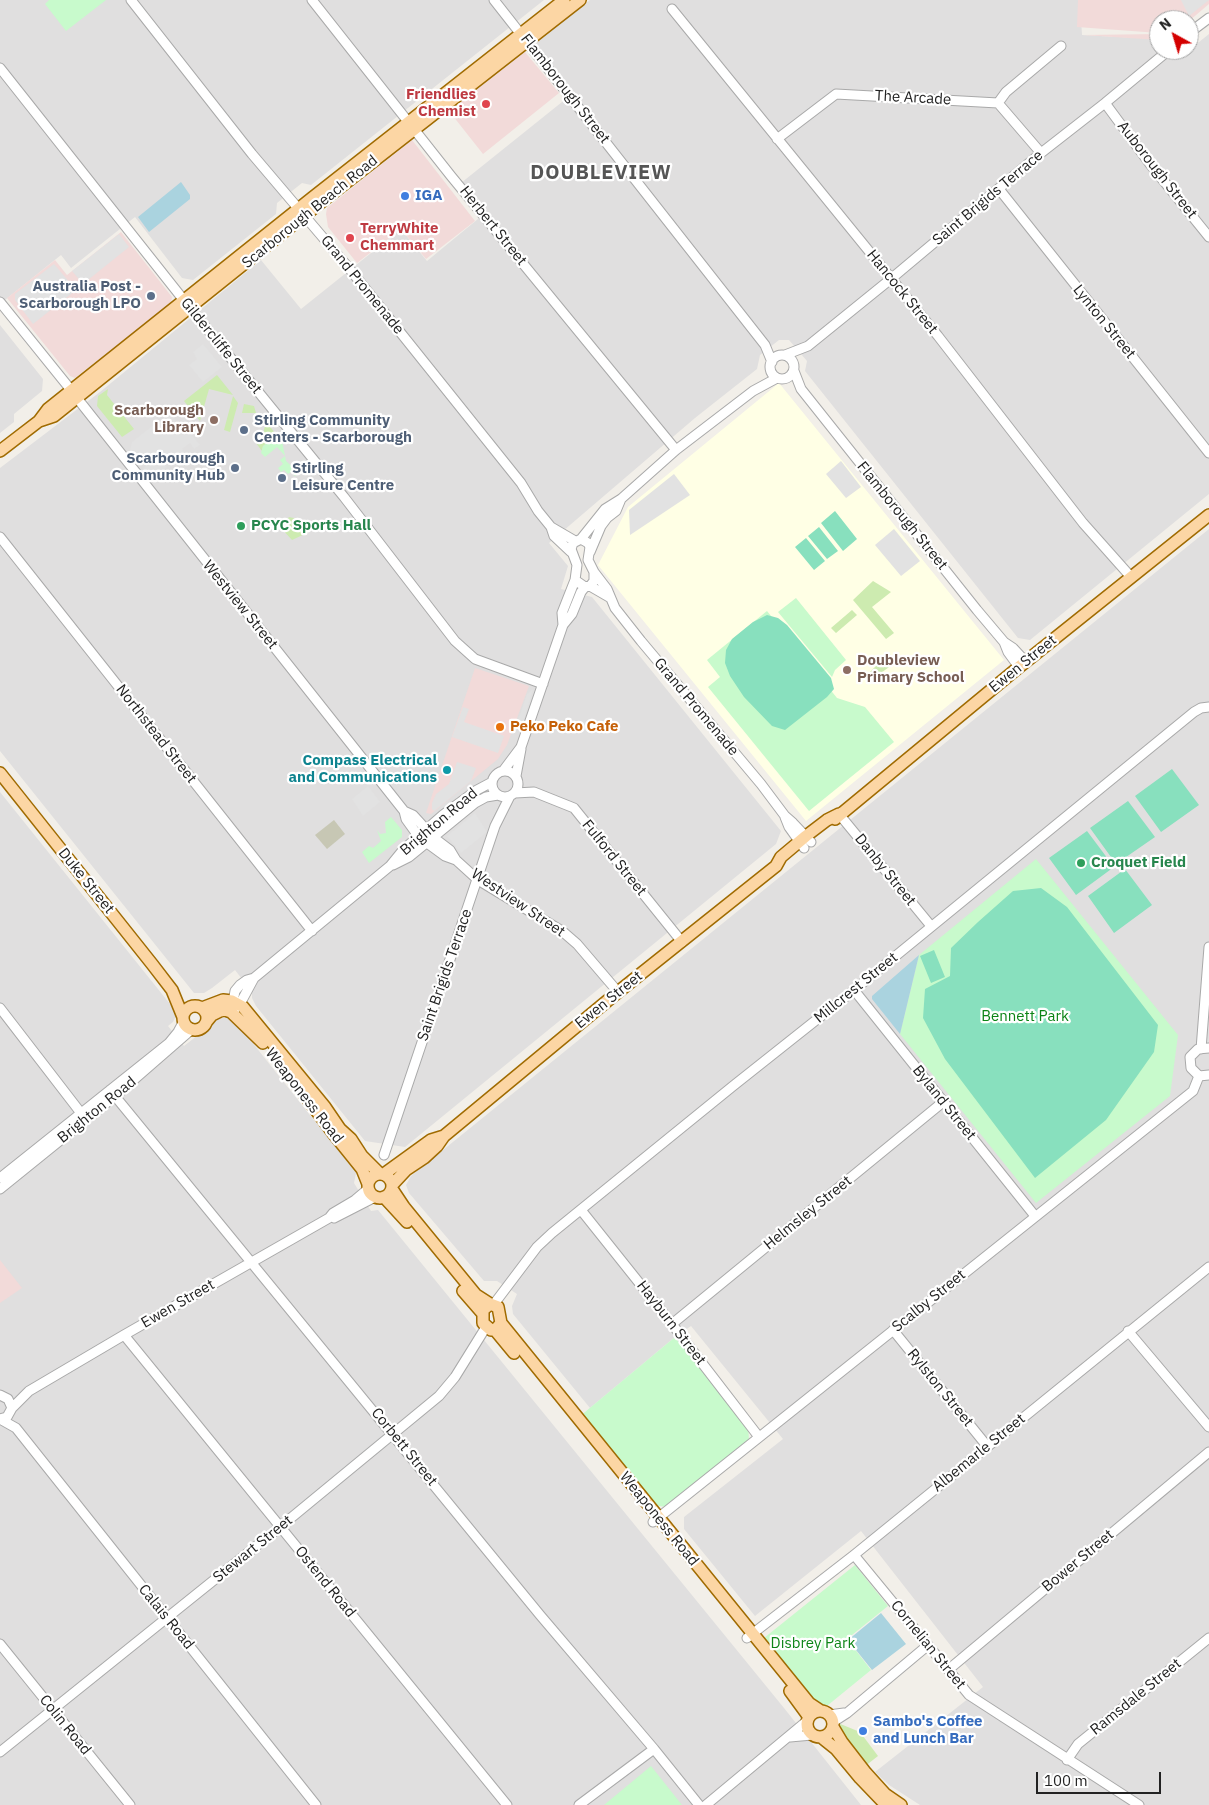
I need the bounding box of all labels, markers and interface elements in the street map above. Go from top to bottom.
north arrow [1149,10,1199,60]
text: N [1156,14,1175,34]
street label: Flamborough Street [517,31,613,147]
place label: Friendlies Chemist [406,86,476,121]
street label: The Arcade [874,87,952,109]
marker: Friendlies Chemist [480,98,492,110]
street label: Auborough Street [1113,118,1201,222]
street label: Saint Brigids Terrace [929,147,1047,249]
street label: Scarborough Beach Road [239,152,381,272]
district label: DOUBLEVIEW [529,161,673,185]
street label: Herbert Street [456,183,530,269]
place label: IGA [415,187,443,205]
marker: IGA [399,190,411,202]
place label: TerryWhite Chemmart [360,220,438,255]
street label: Grand Promenade [317,232,407,338]
marker: TerryWhite Chemmart [344,232,356,244]
street label: Hancock Street [863,246,941,338]
place label: Australia Post - Scarborough LPO [19,278,141,313]
street label: Lynton Street [1069,281,1139,363]
marker: Australia Post - Scarborough LPO [145,290,157,302]
street label: Gildercliffe Street [177,294,265,398]
place label: Scarborough Library [114,402,204,437]
place label: Stirling Community Centers - Scarborough [254,412,412,447]
marker: Scarborough Library [208,414,220,426]
marker: Stirling Community Centers - Scarborough [238,424,250,436]
place label: Scarbourough Community Hub [112,450,225,485]
street label: Flamborough Street [853,458,951,574]
place label: Stirling Leisure Centre [292,460,394,495]
marker: Scarbourough Community Hub [229,462,241,474]
marker: Stirling Leisure Centre [276,472,288,484]
place label: PCYC Sports Hall [251,517,371,535]
marker: PCYC Sports Hall [235,520,247,532]
street label: Westview Street [199,557,281,653]
street label: Ewen Street [986,631,1060,697]
place label: Doubleview Primary School [857,652,964,687]
street label: Grand Promenade [650,654,742,760]
marker: Doubleview Primary School [841,664,853,676]
street label: Northstead Street [112,681,200,787]
place label: Peko Peko Cafe [510,718,619,736]
marker: Peko Peko Cafe [494,721,506,733]
place label: Compass Electrical and Communications [288,752,437,787]
marker: Compass Electrical and Communications [441,764,453,776]
street label: Brighton Road [397,784,481,860]
street label: Fulford Street [578,816,650,900]
street label: Danby Street [851,830,919,910]
street label: Duke Street [54,845,118,917]
place label: Croquet Field [1091,854,1186,872]
marker: Croquet Field [1075,857,1087,869]
street label: Westview Street [468,865,568,941]
street label: Saint Brigids Terrace [414,907,476,1043]
street label: Millcrest Street [811,949,901,1027]
street label: Ewen Street [572,967,646,1033]
park label: Bennett Park [981,1008,1069,1026]
street label: Weaponess Road [261,1045,347,1147]
street label: Byland Street [908,1062,980,1144]
street label: Brighton Road [54,1073,140,1147]
street label: Helmsley Street [760,1172,856,1254]
street label: Scalby Street [889,1266,969,1336]
street label: Ewen Street [138,1276,218,1332]
street label: Hayburn Street [633,1277,709,1369]
street label: Rylston Street [903,1345,977,1431]
street label: Corbett Street [367,1404,441,1490]
street label: Albemarle Street [929,1410,1029,1496]
street label: Weaponess Road [616,1468,702,1570]
street label: Stewart Street [210,1511,296,1587]
street label: Bower Street [1039,1526,1117,1596]
street label: Ostend Road [291,1543,359,1621]
street label: Calais Road [134,1581,198,1653]
street label: Cornelian Street [887,1597,969,1693]
park label: Disbrey Park [771,1635,855,1653]
street label: Ramsdale Street [1087,1655,1185,1739]
street label: Colin Road [35,1691,95,1759]
place label: Sambo's Coffee and Lunch Bar [873,1713,983,1748]
marker: Sambo's Coffee and Lunch Bar [857,1725,869,1737]
scale bar [1039,1762,1164,1794]
text: 100 m [1044,1771,1088,1790]

